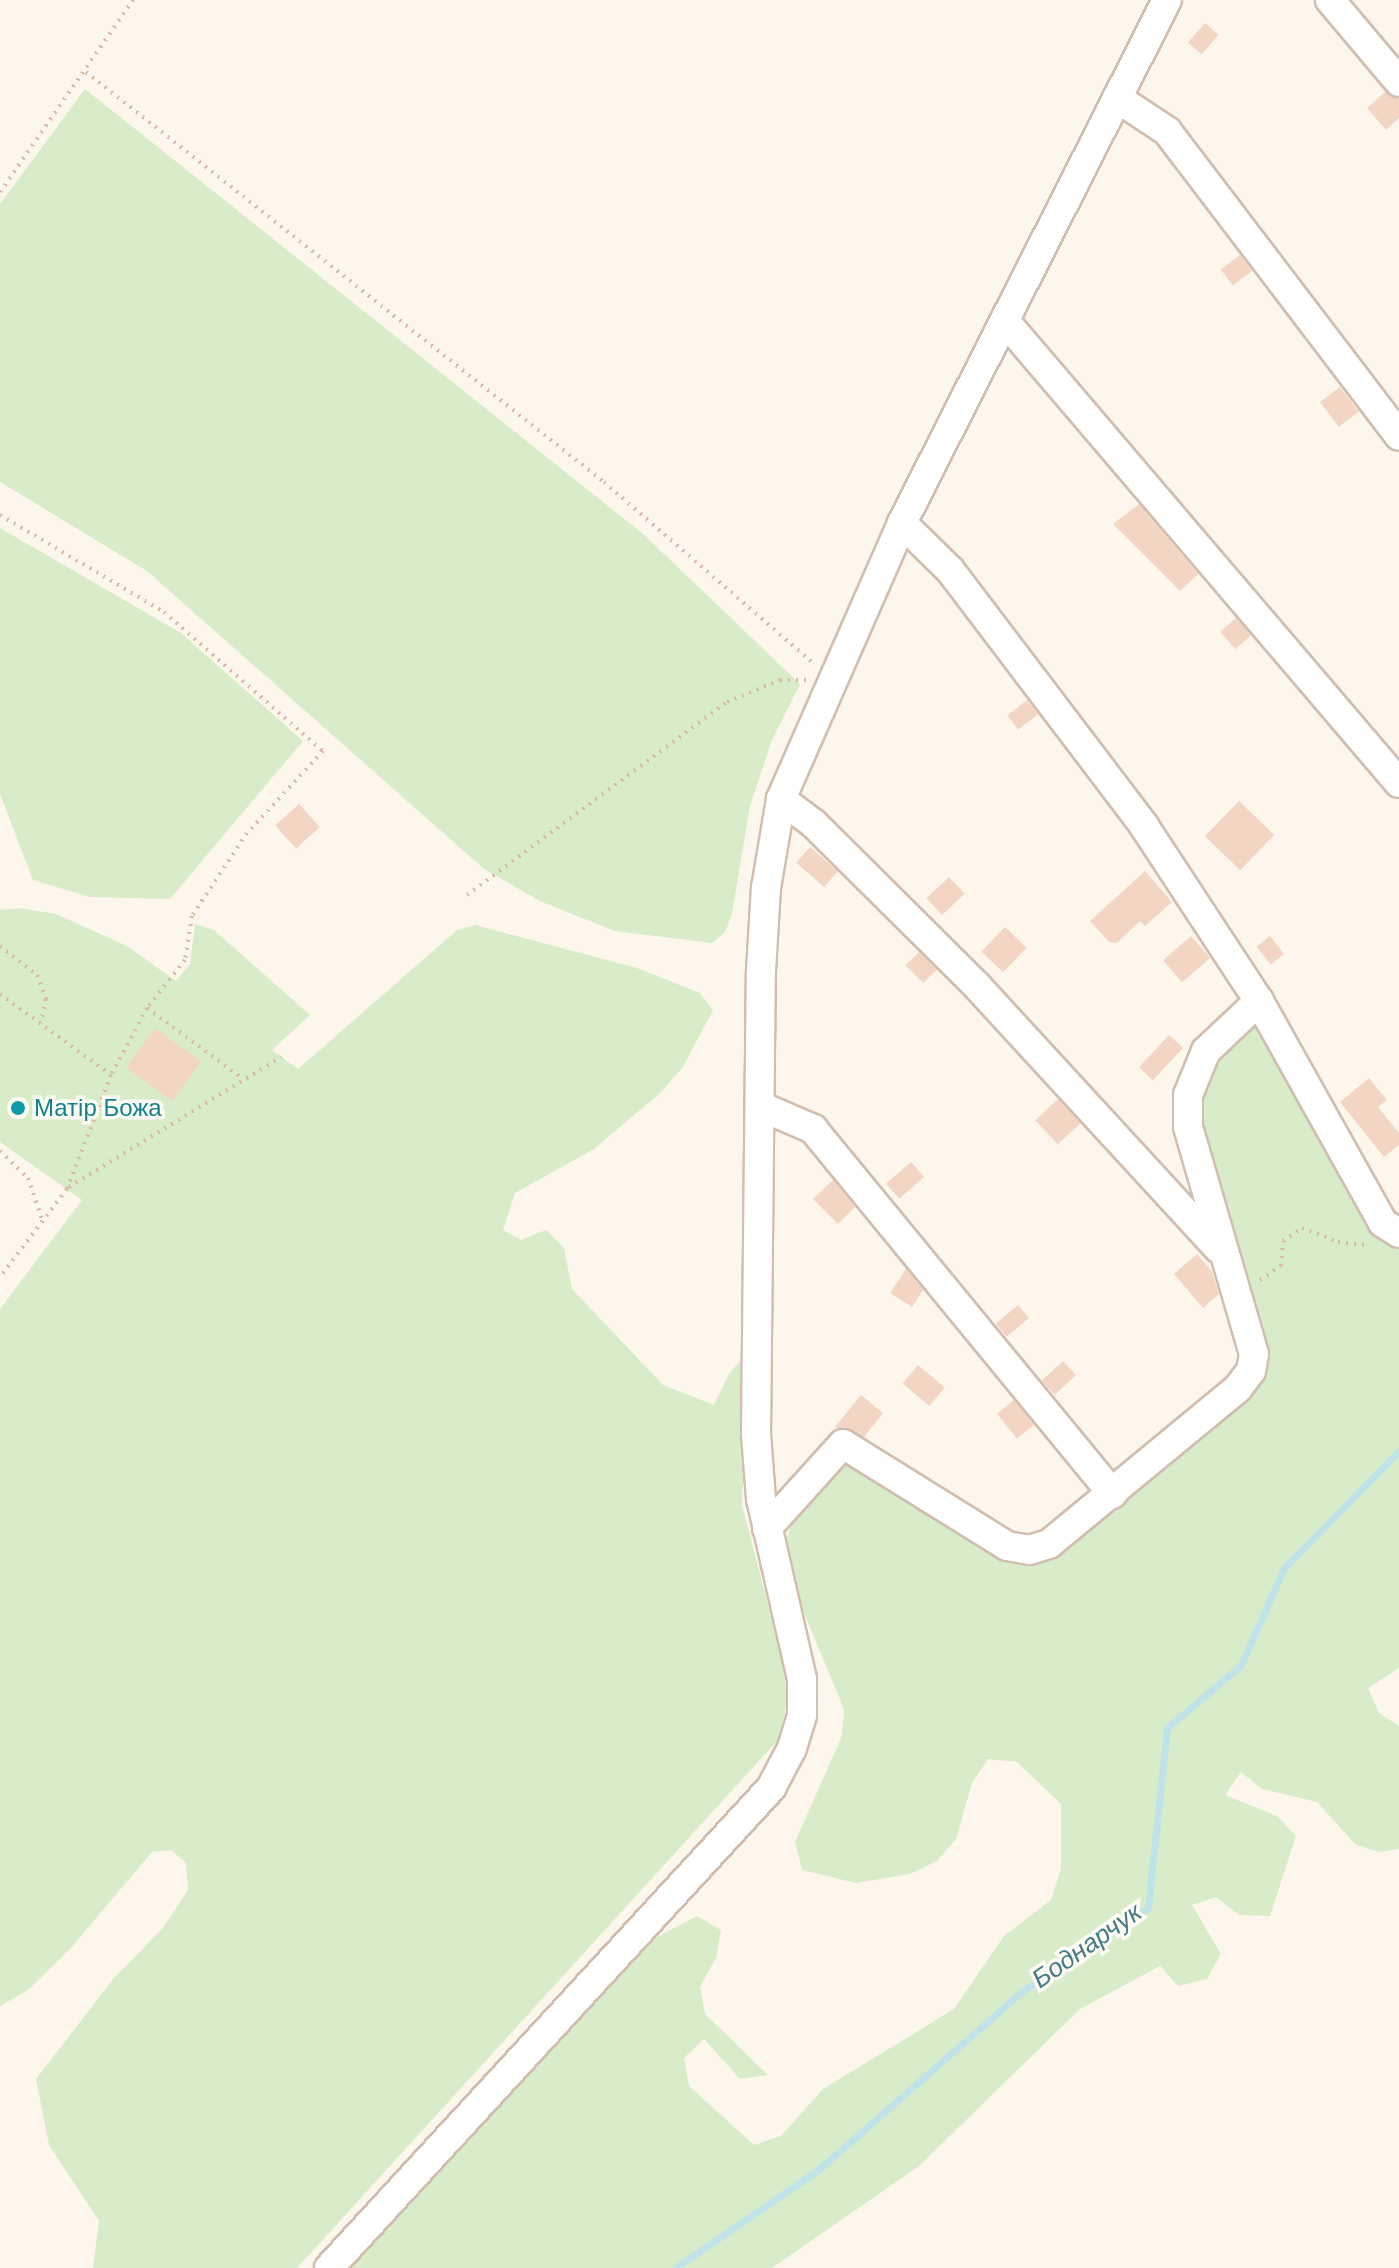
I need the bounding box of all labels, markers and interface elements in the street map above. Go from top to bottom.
place label: Матір Божа [34,1094,162,1122]
marker: Матір Божа [9,1099,27,1117]
water label: Боднарчук [1026,1897,1148,1995]

